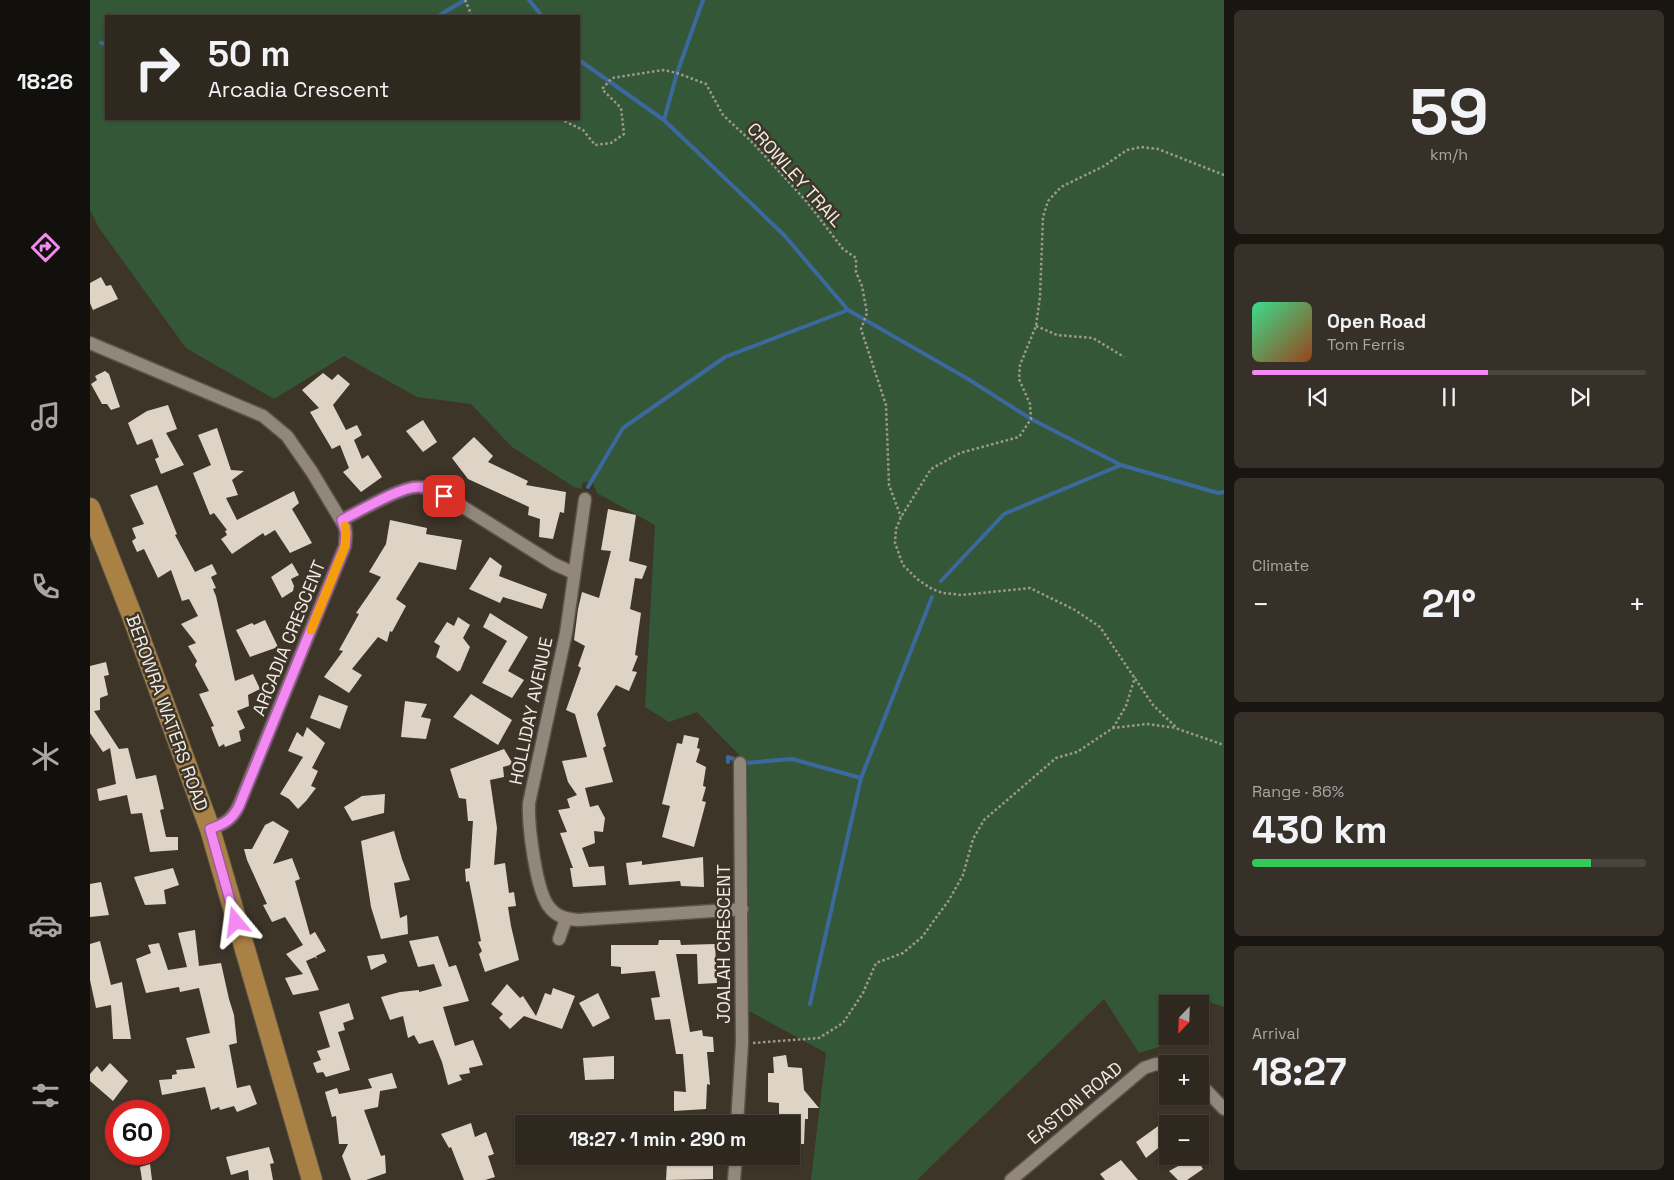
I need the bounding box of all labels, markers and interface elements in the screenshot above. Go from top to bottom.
text: 50 m [208,32,290,76]
icon: right [125,35,190,100]
text: 18:26 [17,67,73,95]
text: 59 [1409,70,1489,153]
text: Arcadia Crescent [208,75,389,103]
street label: CROWLEY TRAIL [742,118,849,232]
text: km/h [1430,144,1468,165]
icon: directions [28,230,63,265]
text: Open Road [1327,309,1426,334]
text: Tom Ferris [1327,334,1405,355]
icon: previous [1304,383,1332,411]
icon: pause [1435,383,1463,411]
icon: next [1566,383,1594,411]
icon: music [28,399,63,434]
pin [423,475,465,517]
icon: arrive [430,482,458,510]
text: Climate [1252,555,1309,576]
street label: ARCADIA CRESCENT [247,556,330,719]
icon: phone [28,569,63,604]
text: 21° [1422,580,1476,628]
text: − [1252,586,1269,622]
text: + [1629,586,1646,622]
street label: BEROWRA WATERS ROAD [121,611,214,814]
street label: HOLLIDAY AVENUE [504,635,557,787]
icon: climate [28,739,63,774]
text: Range · 86% [1252,781,1344,802]
text: 430 km [1252,806,1387,854]
street label: JOALAH CRESCENT [712,864,735,1024]
position arrow [209,895,261,947]
icon: car [28,908,63,943]
north arrow [1159,995,1209,1045]
map controls [1159,995,1209,1165]
text: Arrival [1252,1023,1300,1044]
text: 18:27 [1252,1048,1347,1096]
button: + [1159,1055,1209,1105]
street label: EASTON ROAD [1022,1056,1127,1149]
icon: filters [28,1078,63,1113]
speed limit sign: 60 [105,1100,170,1165]
button: − [1159,1115,1209,1165]
text: 18:27 · 1 min · 290 m [569,1127,746,1152]

